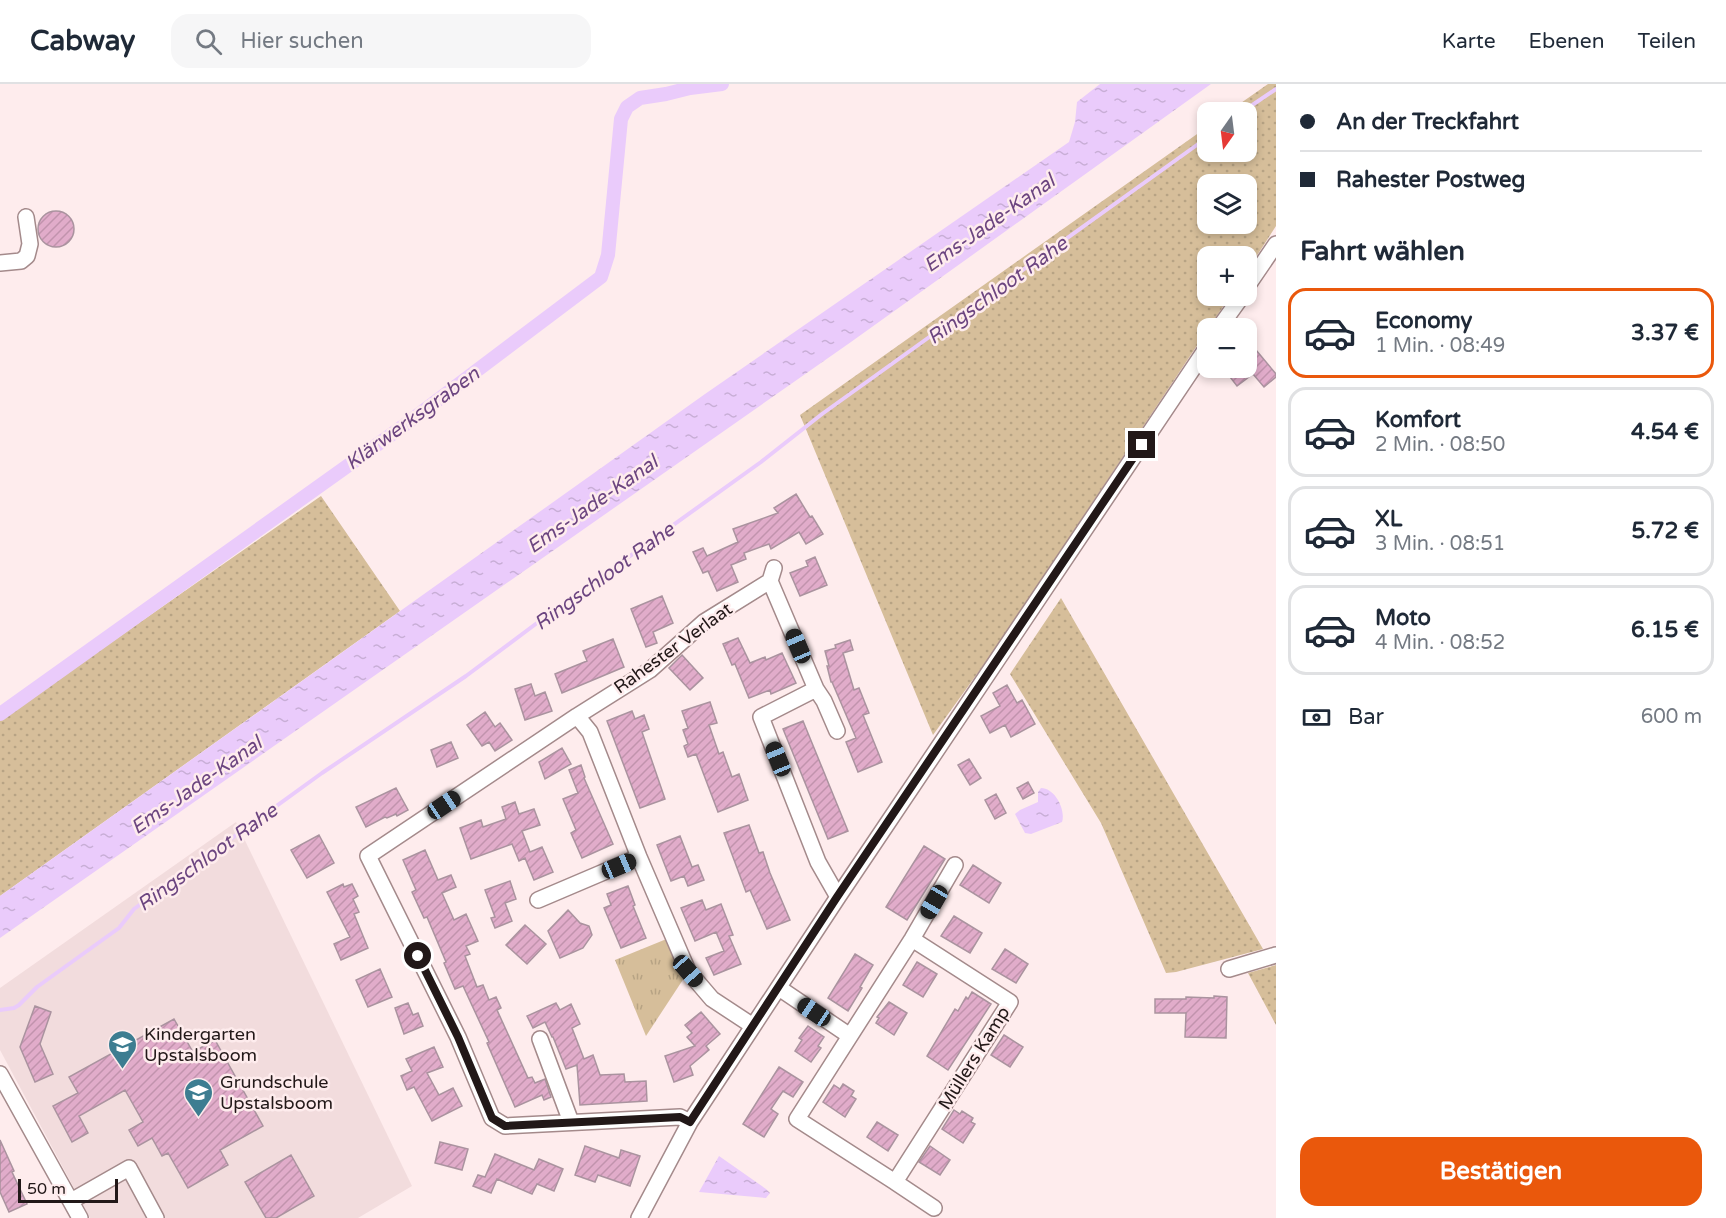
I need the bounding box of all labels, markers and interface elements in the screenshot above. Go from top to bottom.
search box [171,14,591,68]
text: Cabway [30,24,135,58]
icon: search [192,25,225,58]
text: Hier suchen [240,28,364,54]
text: Karte [1442,29,1496,54]
text: Ebenen [1529,29,1605,54]
text: Teilen [1638,29,1696,54]
north arrow [1197,102,1257,162]
map controls [1197,102,1257,378]
text: An der Treckfahrt [1336,109,1519,135]
text: Rahester Postweg [1336,167,1525,193]
water label: Ems-Jade-Kanal [919,169,1061,278]
button: layers [1197,174,1257,234]
water label: Ringschloot Rahe [923,231,1074,350]
text: Fahrt wählen [1300,235,1465,268]
button: + [1197,246,1257,306]
icon: car [1303,306,1357,360]
text: Economy [1375,308,1472,334]
button: − [1197,318,1257,378]
text: 3.37 € [1631,320,1699,346]
text: 1 Min. · 08:49 [1375,334,1505,358]
water label: Klärwerksgraben [341,362,485,476]
icon: car [1303,405,1357,459]
text: Komfort [1375,407,1461,433]
text: 4.54 € [1631,419,1699,445]
route end [1128,431,1155,458]
text: 2 Min. · 08:50 [1375,433,1505,457]
water label: Ems-Jade-Kanal [522,450,664,559]
icon: car [1303,504,1357,558]
text: XL [1375,506,1402,532]
water label: Ringschloot Rahe [530,517,681,636]
text: 5.72 € [1632,518,1699,544]
text: 3 Min. · 08:51 [1375,532,1505,556]
street label: Rahester Verlaat [609,598,737,698]
icon: car [1303,603,1357,657]
text: Moto [1375,605,1431,631]
text: 6.15 € [1631,617,1699,643]
car [783,626,813,666]
text: 4 Min. · 08:52 [1375,631,1505,655]
icon: cash [1300,701,1333,734]
text: Bar [1348,704,1384,730]
text: 600 m [1641,705,1702,729]
water label: Ems-Jade-Kanal [126,731,268,840]
car [763,739,793,779]
car [424,787,464,823]
water label: Ringschloot Rahe [133,798,284,917]
car [599,851,639,881]
car [917,882,951,922]
route start [404,942,431,969]
car [669,952,707,990]
car [794,994,834,1030]
street label: Müllers Kamp [934,1002,1014,1114]
place label: Kindergarten Upstalsboom [144,1023,257,1066]
school or university icon: Kindergarten Upstalsboom [107,1028,139,1070]
place label: Grundschule Upstalsboom [220,1071,333,1114]
school or university icon: Grundschule Upstalsboom [183,1076,215,1118]
button: Bestätigen [1300,1137,1702,1206]
scale bar [18,1176,118,1204]
text: 50 m [27,1179,66,1199]

